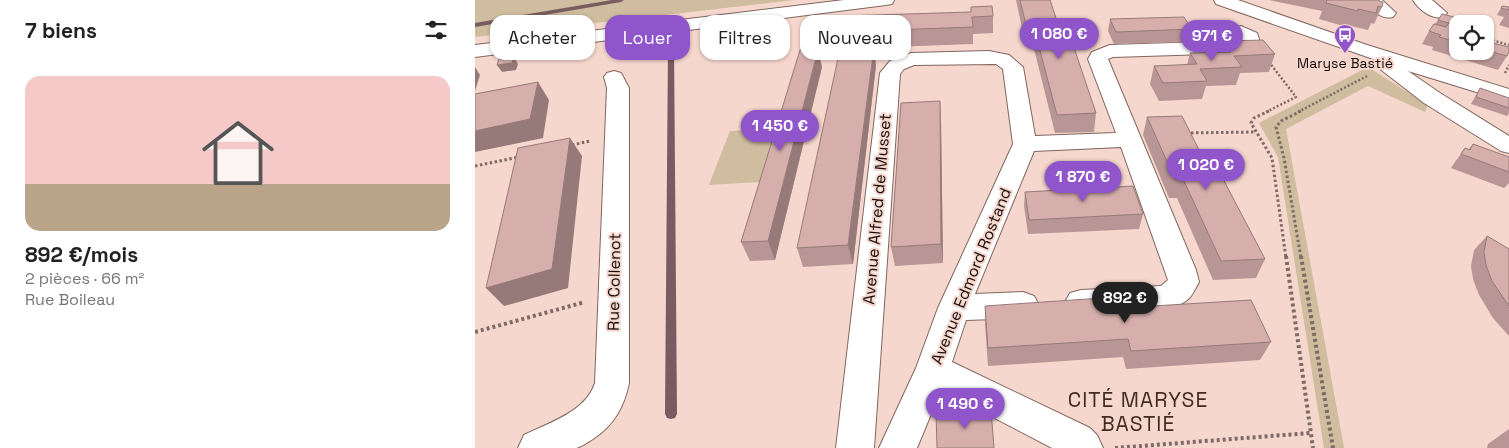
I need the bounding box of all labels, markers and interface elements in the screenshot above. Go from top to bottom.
chip: Acheter [490,15,595,60]
chip: Louer [605,15,690,60]
chip: Filtres [700,15,790,60]
chip: Nouveau [800,15,911,60]
map controls [1449,15,1494,60]
button: locate [1449,15,1494,60]
icon: filters [422,16,450,44]
text: 7 biens [25,17,97,44]
pin: 1 080 € [1013,18,1105,60]
pin: 971 € [1177,20,1247,62]
text: 1 080 € [1031,23,1087,44]
bus stop icon: Maryse Bastié [1333,23,1357,54]
text: 971 € [1192,25,1232,46]
place label: Maryse Bastié [1297,54,1393,72]
icon: home [193,108,283,198]
pin: 1 450 € [734,110,826,152]
street label: Avenue Alfred de Musset [858,112,896,306]
text: 1 450 € [752,115,808,136]
pin: 1 020 € [1160,148,1252,191]
text: 1 020 € [1178,154,1234,175]
pin: 1 870 € [1037,160,1129,203]
text: 1 870 € [1056,166,1110,187]
street label: Avenue Edmord Rostand [926,185,1016,367]
street label: Rue Collenot [603,233,625,331]
text: 892 €/mois [25,241,138,268]
text: 2 pièces · 66 m² [25,268,144,289]
pin: 892 € [1090,282,1160,324]
text: 892 € [1103,287,1147,308]
text: Rue Boileau [25,289,115,310]
district label: CITÉ MARYSE BASTIÉ [1068,386,1208,437]
pin: 1 490 € [919,388,1011,430]
text: 1 490 € [937,393,993,414]

